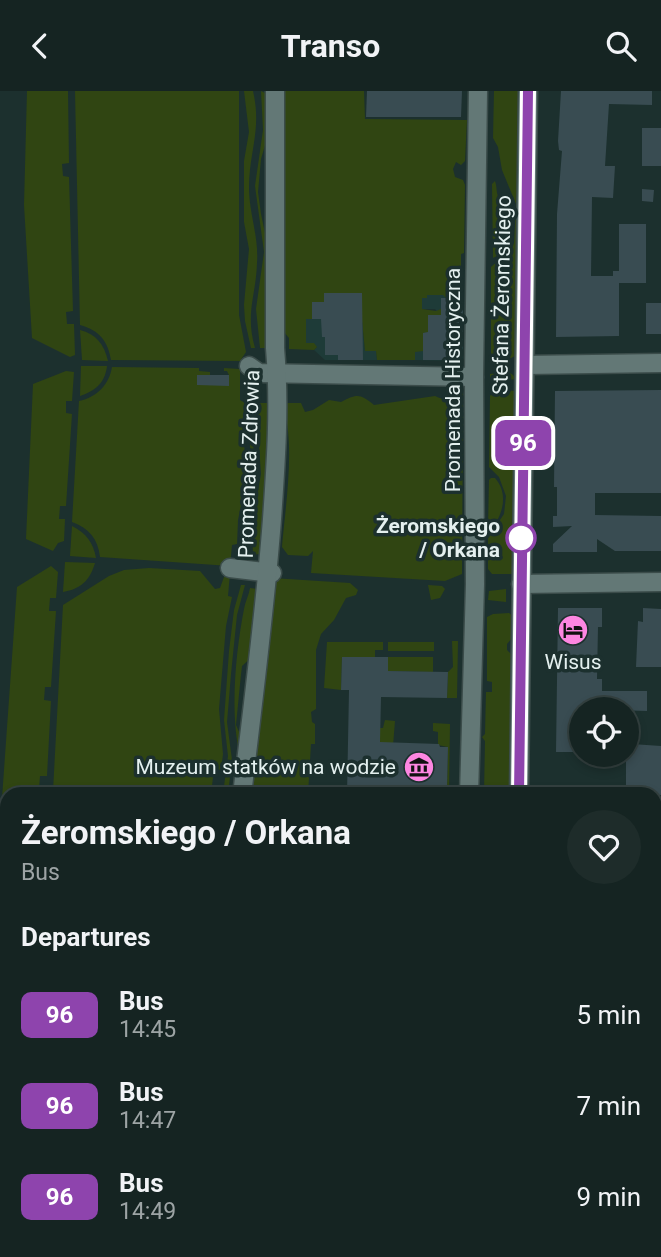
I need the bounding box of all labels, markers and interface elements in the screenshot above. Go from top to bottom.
icon: back [21,27,59,65]
text: Transo [281,27,380,65]
icon: search [602,27,640,65]
street label: Stefana Żeromskiego [488,195,516,395]
street label: Promenada Historyczna [441,268,465,492]
street label: Promenada Zdrowia [234,369,264,559]
line badge: 96 [491,420,554,466]
text: 96 [509,429,537,457]
place label: Żeromskiego / Orkana [376,514,500,562]
marker: Żeromskiego / Orkana [506,523,536,553]
hotel icon: Wisus [556,613,590,647]
place label: Wisus [545,650,602,674]
map controls [569,697,639,767]
button: locate [569,697,639,767]
museum icon: Muzeum statków na wodzie [402,750,436,784]
place label: Muzeum statków na wodzie [135,755,396,779]
button: heart [567,810,641,884]
text: Żeromskiego / Orkana [21,813,351,852]
text: Bus [21,859,60,886]
text: Departures [21,922,151,952]
text: Bus [119,986,164,1016]
text: 5 min [576,1000,641,1030]
text: 96 [46,1001,73,1029]
text: 14:45 [119,1016,176,1043]
text: Bus [119,1077,164,1107]
text: 7 min [576,1091,641,1121]
text: 96 [46,1092,73,1120]
text: 14:47 [119,1107,176,1134]
text: Bus [119,1168,164,1198]
text: 9 min [576,1182,641,1212]
text: 96 [46,1183,73,1211]
text: 14:49 [119,1198,176,1225]

